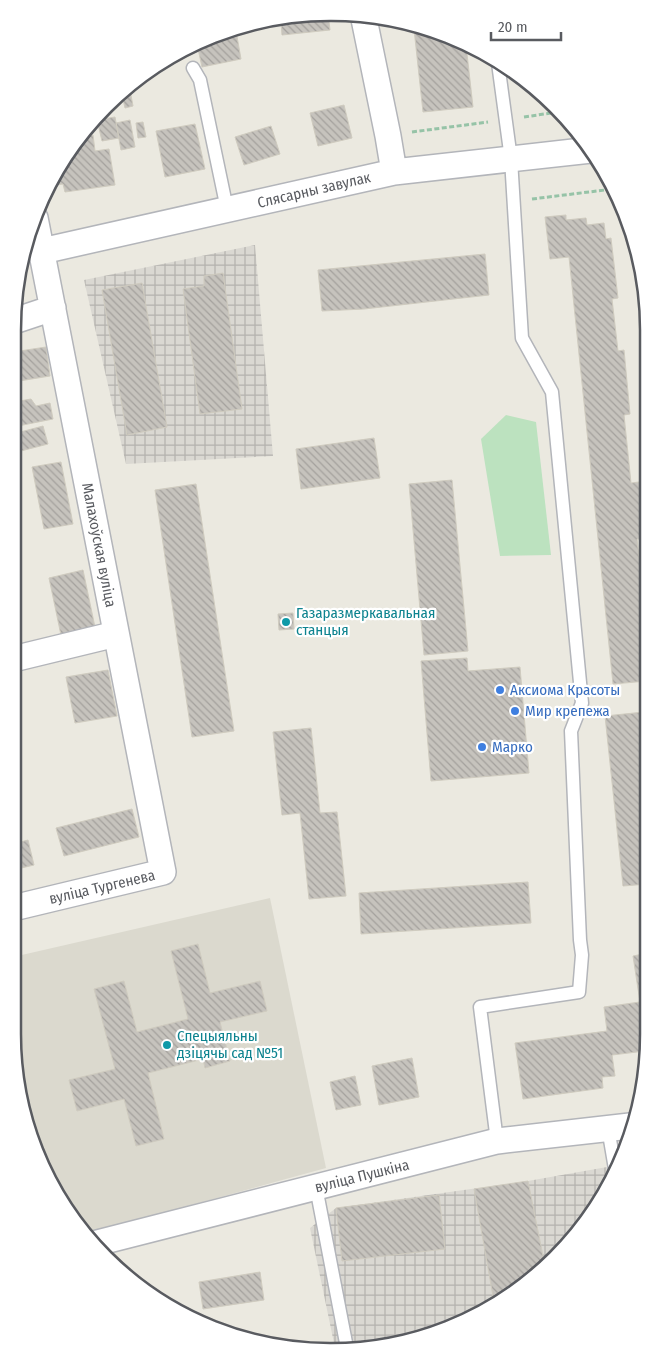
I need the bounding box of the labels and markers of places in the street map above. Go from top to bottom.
place label: Газаразмеркавальная станцыя [296,604,435,639]
marker: Газаразмеркавальная станцыя [280,616,292,628]
place label: Аксиома Красоты [510,681,620,699]
marker: Аксиома Красоты [494,684,506,696]
place label: Мир крепежа [525,702,610,720]
marker: Мир крепежа [509,705,521,717]
place label: Марко [492,738,533,756]
marker: Марко [476,741,488,753]
place label: Спецыяльны дзіцячы сад №51 [177,1027,283,1062]
marker: Спецыяльны дзіцячы сад №51 [161,1039,173,1051]

